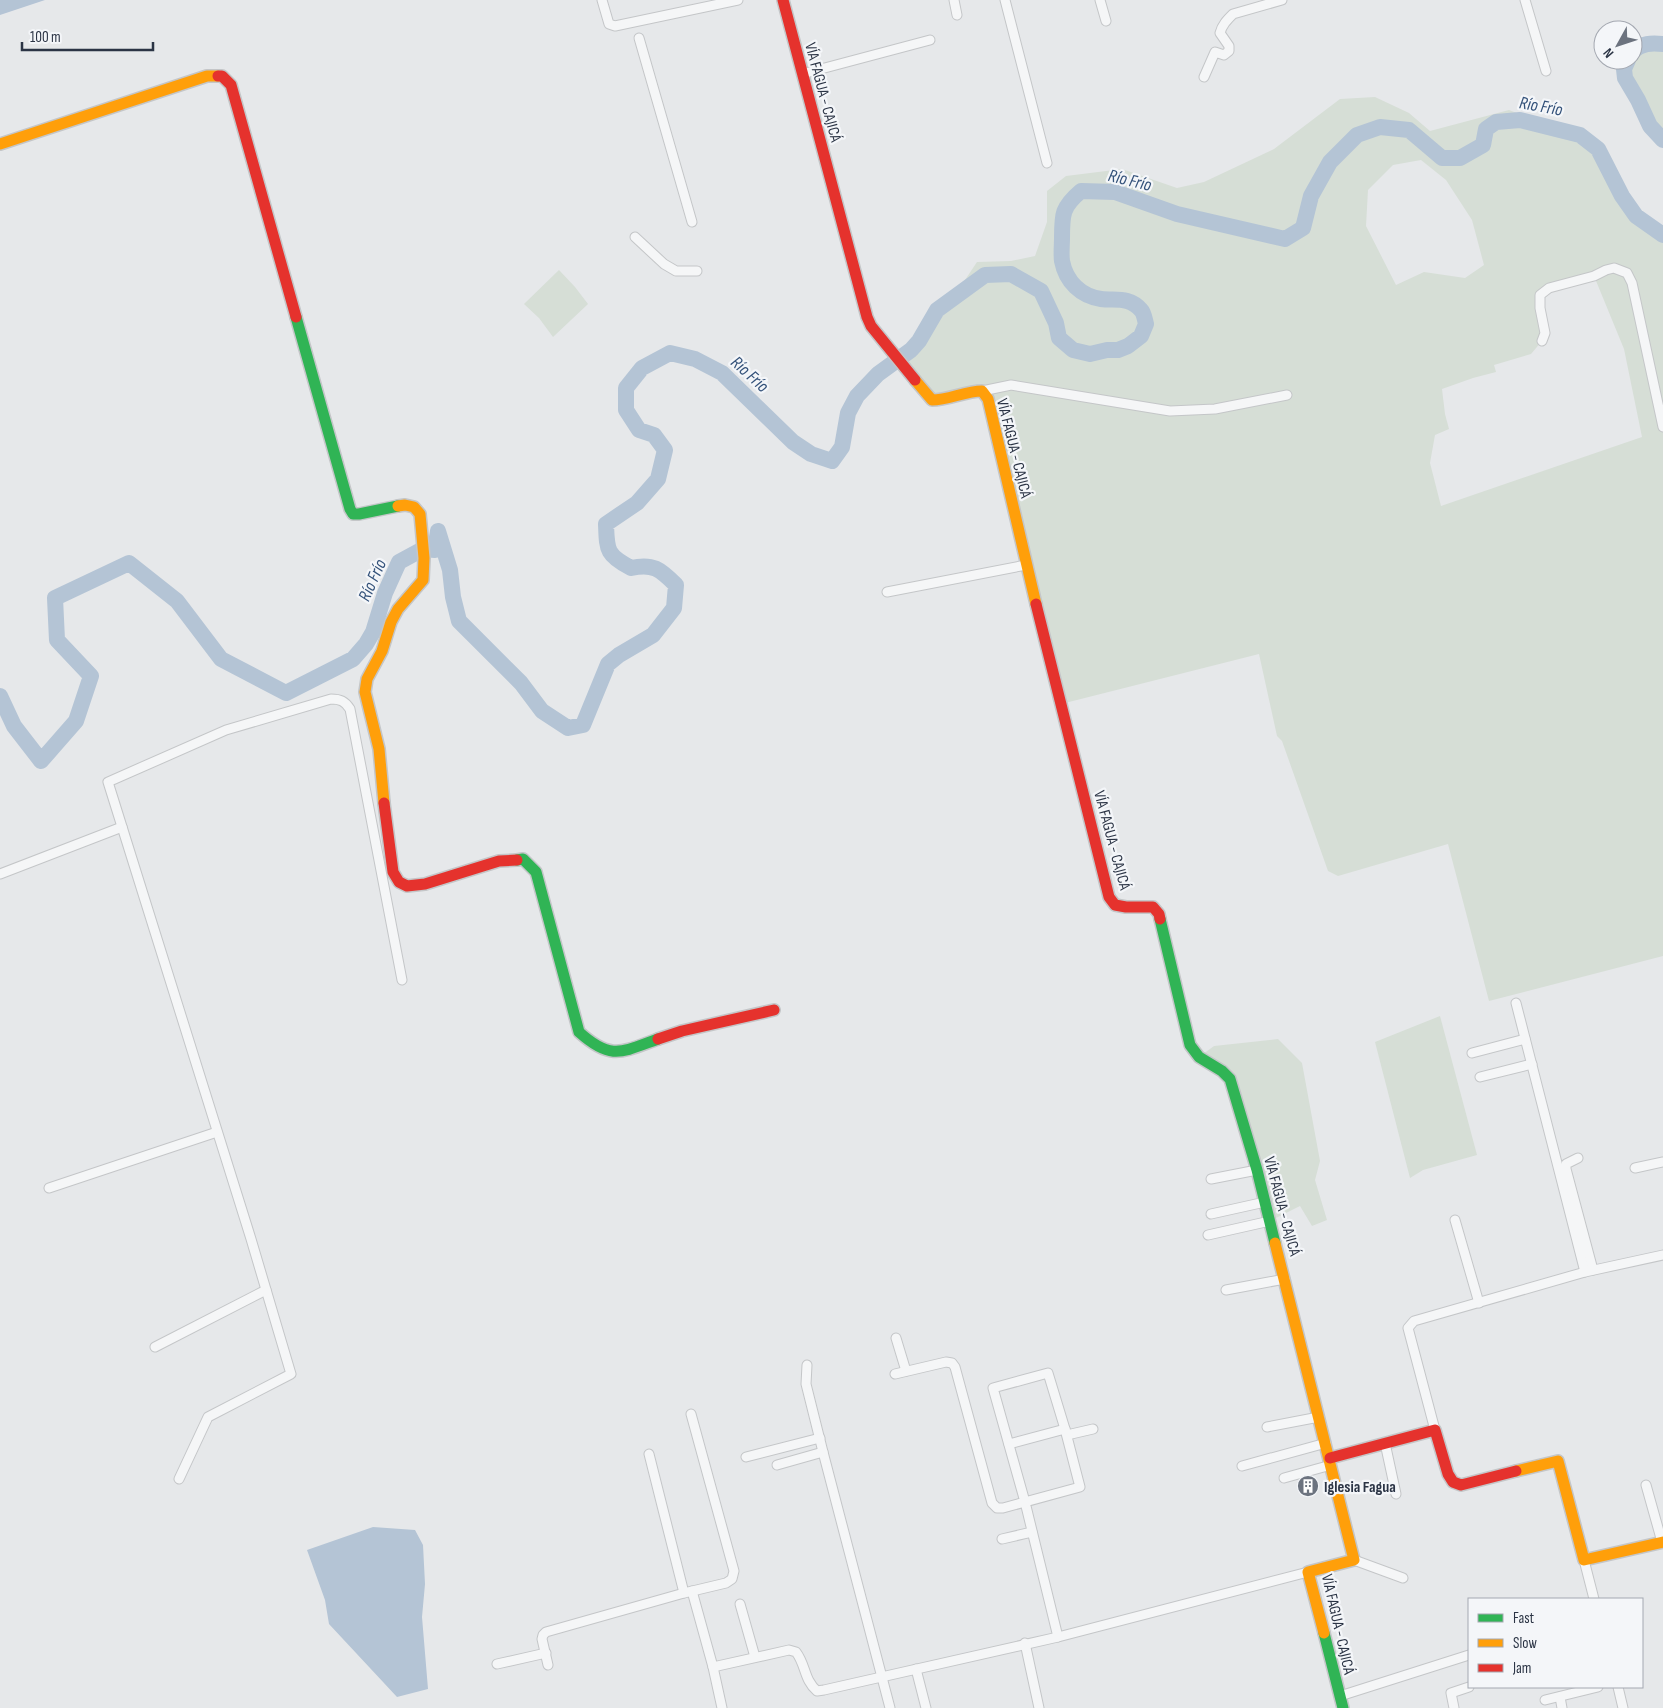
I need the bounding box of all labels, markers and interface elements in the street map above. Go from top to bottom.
scale bar [22,20,154,52]
north arrow [1593,20,1643,70]
text: 100 m [30,28,61,47]
street label: VÍA FAGUA - CAJICÁ [800,41,845,144]
text: N [1600,45,1617,61]
water label: Río Frío [1518,92,1565,121]
water label: Río Frío [1106,165,1154,196]
water label: Río Frío [726,352,773,397]
street label: VÍA FAGUA - CAJICÁ [992,397,1035,500]
water label: Río Frío [354,555,391,604]
street label: VÍA FAGUA - CAJICÁ [1089,789,1134,892]
street label: VÍA FAGUA - CAJICÁ [1259,1155,1304,1258]
building icon: Iglesia Fagua [1296,1474,1320,1498]
place label: Iglesia Fagua [1324,1478,1396,1497]
street label: VÍA FAGUA - CAJICÁ [1317,1572,1358,1676]
legend [1468,1598,1643,1688]
text: Fast [1513,1609,1535,1628]
text: Slow [1513,1634,1537,1653]
text: Jam [1512,1659,1531,1678]

